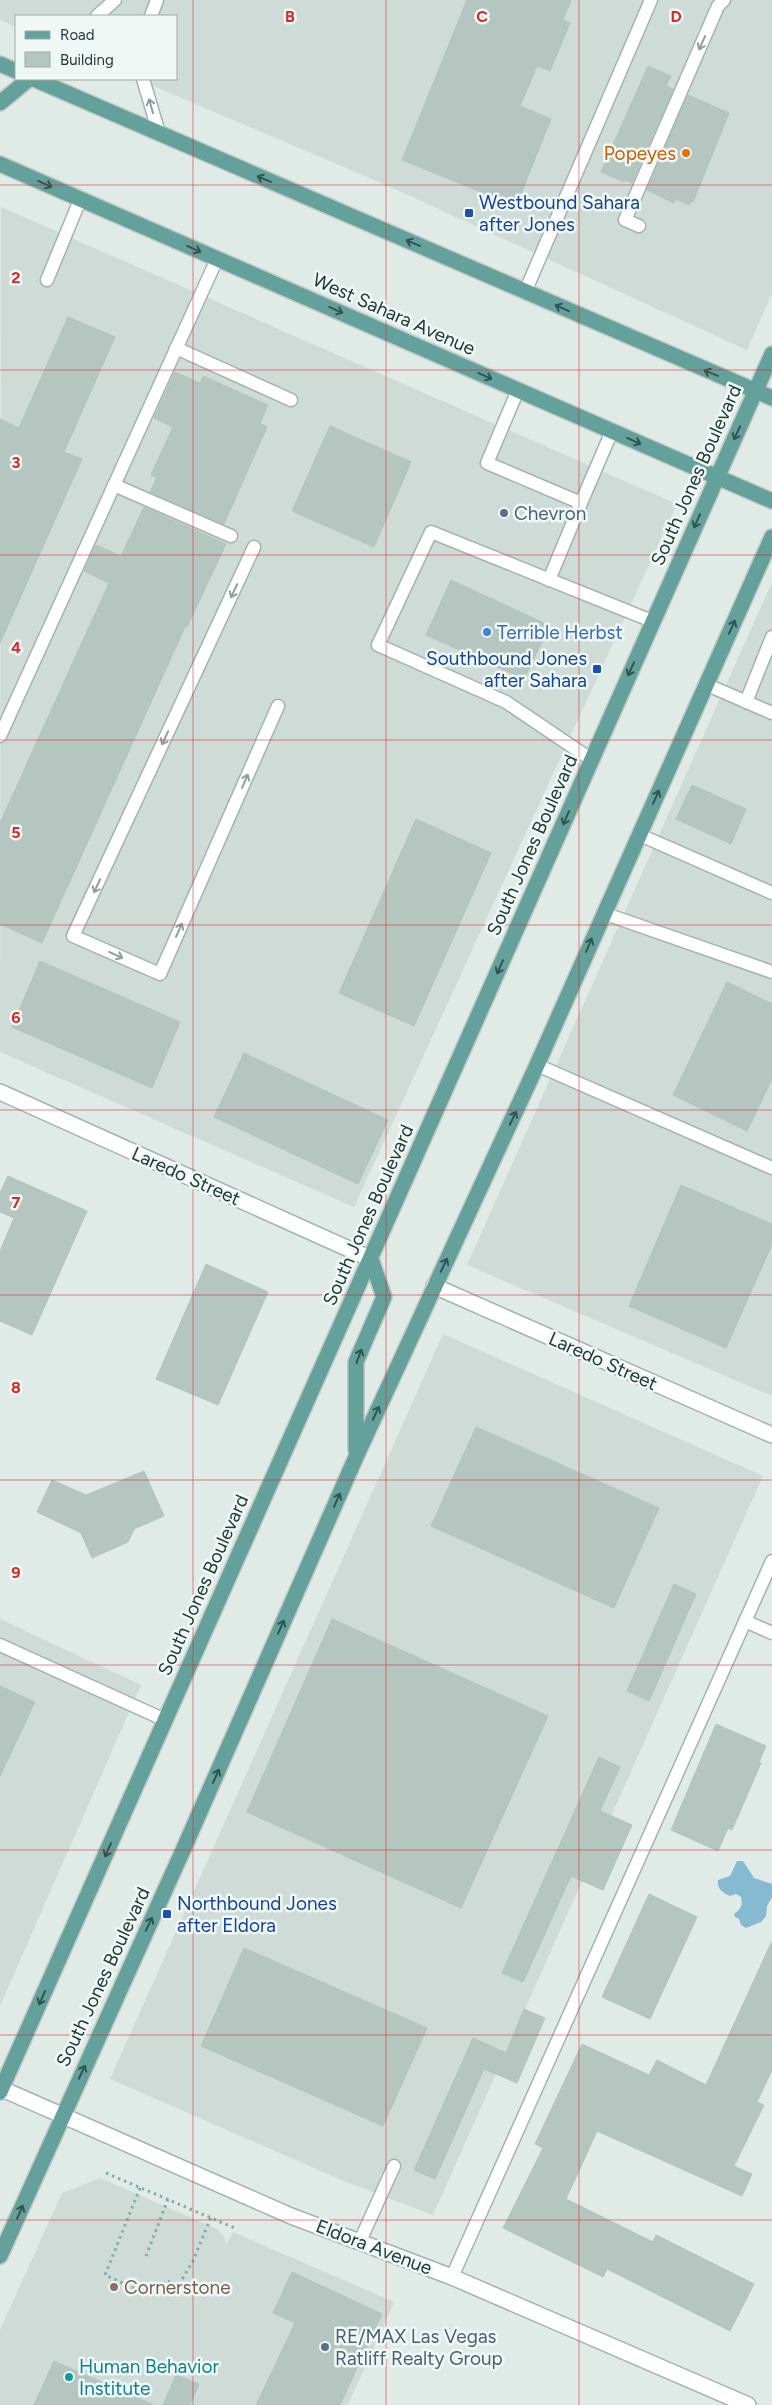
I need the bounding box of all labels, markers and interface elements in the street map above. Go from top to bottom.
text: B [285,7,295,26]
text: C [476,7,488,26]
text: D [670,7,682,26]
legend [15,15,178,80]
text: Road [60,26,95,44]
one-way arrow [697,35,707,50]
text: Building [60,51,114,69]
one-way arrow [146,98,156,114]
place label: Popeyes [604,142,676,165]
marker: Popeyes [680,147,692,159]
one-way arrow [257,173,272,183]
one-way arrow [37,179,52,189]
place label: Westbound Sahara after Jones [479,191,640,236]
marker: Westbound Sahara after Jones [463,207,475,219]
one-way arrow [406,238,421,248]
one-way arrow [186,244,201,254]
text: 2 [11,268,21,287]
street label: West Sahara Avenue [309,268,479,360]
one-way arrow [555,303,570,313]
one-way arrow [328,306,343,316]
one-way arrow [704,368,719,377]
one-way arrow [477,371,492,381]
street label: South Jones Boulevard [646,381,746,569]
one-way arrow [731,425,741,440]
one-way arrow [626,436,641,446]
text: 3 [12,453,21,472]
place label: Chevron [514,502,586,525]
marker: Chevron [498,507,510,519]
one-way arrow [691,513,701,528]
one-way arrow [228,583,238,598]
one-way arrow [727,620,737,635]
place label: Terrible Herbst [497,621,623,644]
marker: Terrible Herbst [481,626,493,638]
text: 4 [11,638,21,657]
place label: Southbound Jones after Sahara [426,647,587,692]
one-way arrow [626,661,636,676]
marker: Southbound Jones after Sahara [591,663,603,675]
one-way arrow [160,730,169,745]
street label: South Jones Boulevard [482,751,582,939]
one-way arrow [240,774,250,789]
one-way arrow [652,790,662,805]
one-way arrow [560,810,570,825]
text: 5 [11,823,21,842]
one-way arrow [91,878,101,893]
one-way arrow [175,923,185,938]
one-way arrow [585,938,595,953]
one-way arrow [108,951,123,961]
one-way arrow [495,959,505,974]
text: 6 [11,1008,21,1027]
one-way arrow [508,1111,518,1126]
street label: South Jones Boulevard [318,1121,418,1309]
street label: Laredo Street [128,1142,244,1210]
text: 7 [12,1193,21,1212]
one-way arrow [440,1258,450,1273]
street label: Laredo Street [545,1327,661,1395]
one-way arrow [355,1349,364,1364]
text: 8 [11,1378,21,1397]
one-way arrow [372,1406,382,1421]
street label: South Jones Boulevard [153,1491,253,1679]
one-way arrow [332,1493,342,1508]
text: 9 [11,1563,21,1582]
one-way arrow [277,1620,287,1635]
one-way arrow [211,1769,221,1784]
one-way arrow [102,1842,112,1857]
street label: South Jones Boulevard [51,1884,155,2070]
place label: Northbound Jones after Eldora [177,1892,337,1937]
marker: Northbound Jones after Eldora [161,1908,173,1920]
one-way arrow [145,1917,155,1932]
one-way arrow [36,1990,46,2005]
one-way arrow [77,2065,87,2080]
one-way arrow [15,2205,25,2220]
street label: Eldora Avenue [313,2214,435,2280]
place label: Cornerstone [124,2276,231,2299]
marker: Cornerstone [108,2281,120,2293]
place label: RE/MAX Las Vegas Ratliff Realty Group [335,2325,503,2370]
marker: RE/MAX Las Vegas Ratliff Realty Group [319,2341,331,2353]
place label: Human Behavior Institute [79,2355,219,2400]
marker: Human Behavior Institute [63,2371,75,2383]

